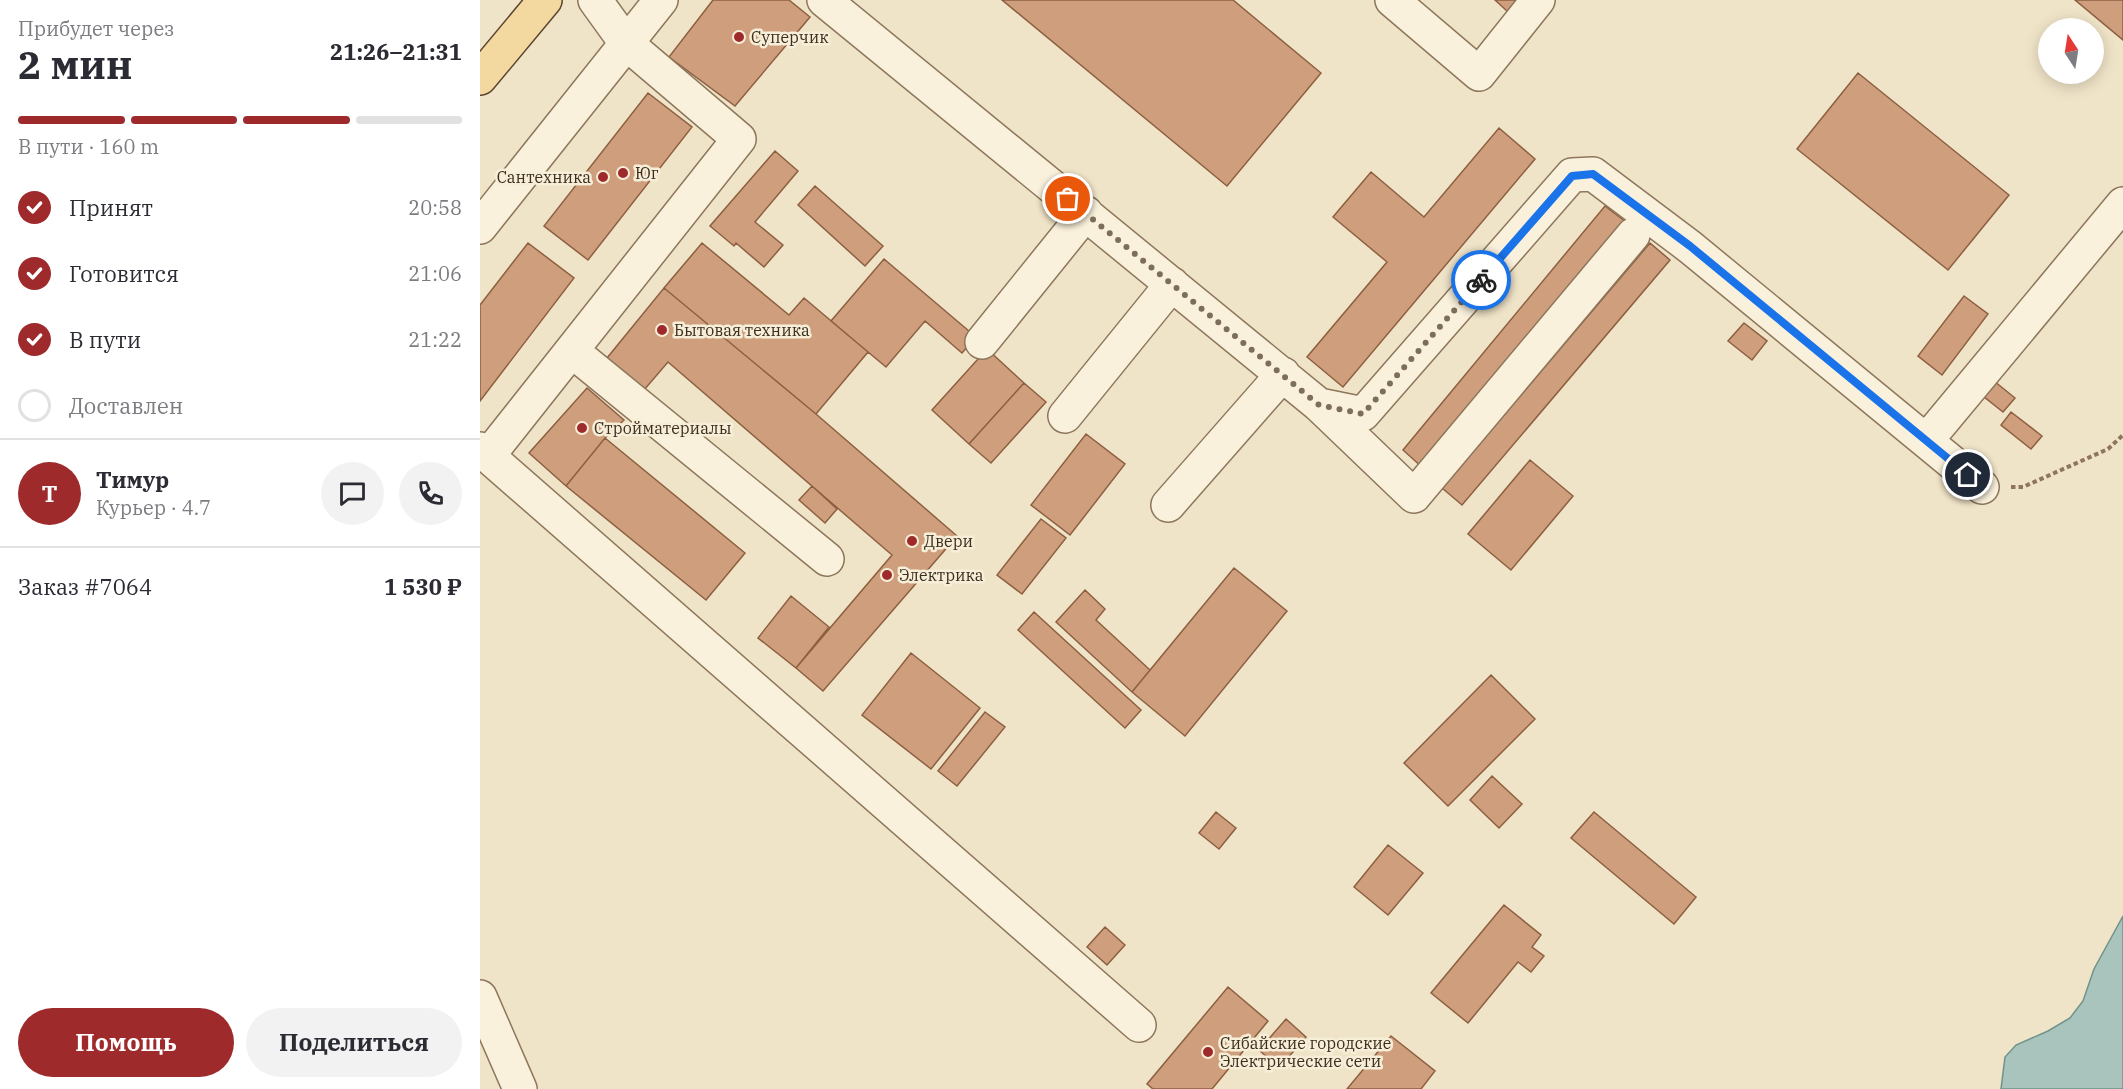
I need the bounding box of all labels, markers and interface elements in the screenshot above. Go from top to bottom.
text: Прибудет через [18,15,174,42]
north arrow [2038,18,2104,84]
map controls [2038,18,2104,84]
place label: Суперчик [751,27,829,47]
marker: Суперчик [732,30,746,44]
text: 21:26–21:31 [330,37,462,66]
text: 2 мин [18,39,132,90]
text: В пути · 160 m [18,133,159,160]
place label: Юг [635,163,659,183]
marker: Юг [616,166,630,180]
place label: Сантехника [497,167,591,187]
marker: Сантехника [596,170,610,184]
pin [1042,173,1093,224]
icon: bag [1051,182,1084,215]
icon: check [18,191,51,224]
text: Принят [69,193,153,222]
text: 20:58 [408,194,462,221]
courier [1451,250,1511,310]
icon: check [18,257,51,290]
text: Готовится [69,259,179,288]
text: 21:06 [408,260,462,287]
icon: bike [1465,264,1498,297]
place label: Бытовая техника [674,320,810,340]
icon: check [18,323,51,356]
marker: Бытовая техника [655,323,669,337]
text: В пути [69,325,141,354]
text: 21:22 [408,326,462,353]
text: Доставлен [69,391,183,420]
place label: Стройматериалы [594,418,732,438]
marker: Стройматериалы [575,421,589,435]
pin [1942,449,1993,500]
icon: home [1951,458,1984,491]
button: chat [321,462,384,525]
button: phone [399,462,462,525]
text: Тимур [96,465,169,494]
text: Т [42,479,57,508]
text: Курьер · 4.7 [96,494,211,521]
place label: Двери [924,531,973,551]
marker: Двери [905,534,919,548]
place label: Электрика [899,565,984,585]
marker: Электрика [880,568,894,582]
text: Заказ #7064 [18,572,152,601]
text: 1 530 ₽ [384,572,462,601]
button: Помощь [18,1008,234,1077]
button: Поделиться [246,1008,462,1077]
place label: Сибайские городские Электрические сети [1220,1033,1391,1071]
marker: Сибайские городские Электрические сети [1201,1045,1215,1059]

